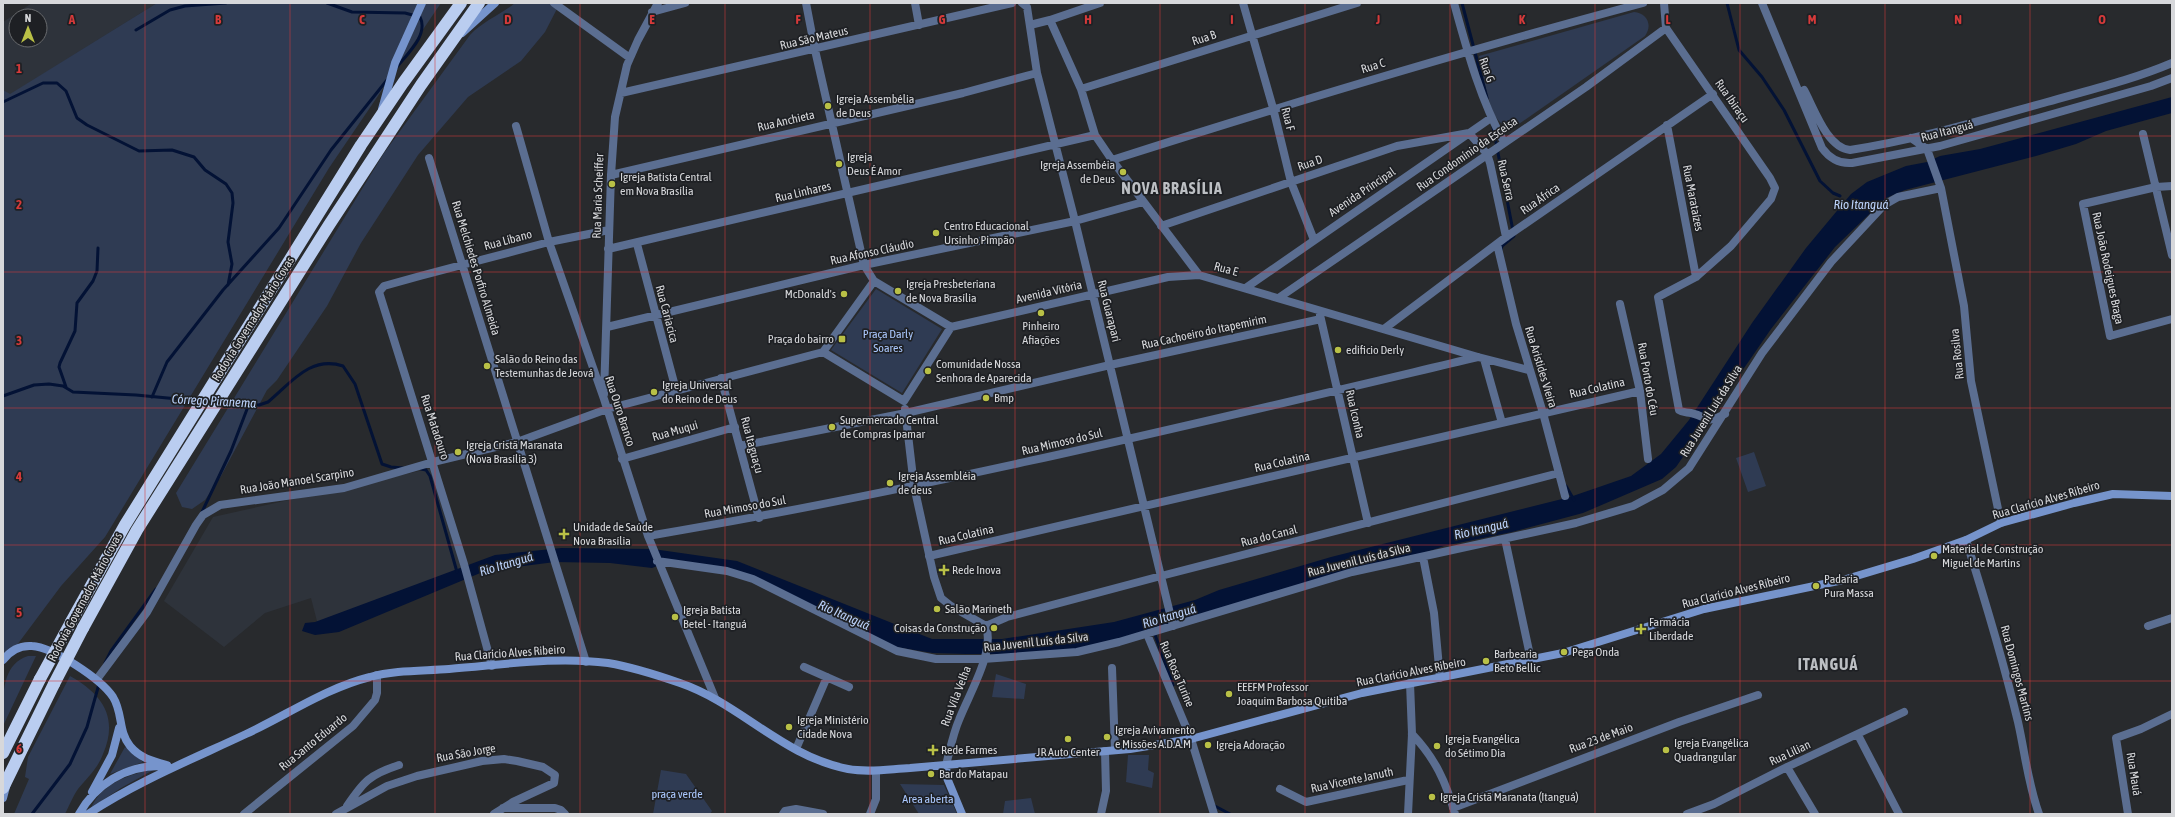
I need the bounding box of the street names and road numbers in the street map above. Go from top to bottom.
street label: Rua São Mateus [779,23,849,53]
street label: Rua B [1190,27,1218,48]
street label: Rua C [1359,56,1387,76]
street label: Rua G [1476,56,1498,84]
street label: Rua Ibiraçu [1712,77,1752,126]
street label: Rua F [1278,106,1298,132]
street label: Rua Anchieta [756,108,816,134]
street label: Rua Condomínio da Escelsa [1414,114,1520,194]
street label: Rua Itanguá [1919,117,1975,145]
street label: Rua D [1296,152,1325,174]
street label: Rua Maria Scheiffer [590,153,606,239]
street label: Rua Serra [1494,158,1518,202]
street label: Avenida Principal [1326,164,1399,219]
street label: Rua Marataízes [1680,164,1706,232]
street label: Rua Linhares [774,179,832,205]
street label: Rua África [1518,180,1562,218]
street label: Rua Melchiedes Porfiro Almeida [449,199,503,337]
street label: Rua João Rodeigues Braga [2089,211,2127,325]
street label: Rua Líbano [482,227,534,253]
street label: Rua Afonso Cláudio [829,236,915,268]
street label: Rodovia Governador Mário Covas [209,254,297,384]
street label: Rua E [1213,259,1239,279]
street label: Avenida Vitória [1015,278,1083,306]
street label: Rua Guarapari [1095,279,1123,343]
street label: Rua Cariacica [653,284,681,344]
street label: Rua Cachoeiro do Itapemirim [1140,312,1268,352]
street label: Rua Aristides Vieira [1522,325,1560,409]
street label: Rua Rosilva [1947,328,1967,380]
street label: Rua Porto do Céu [1635,341,1661,417]
street label: Rua Juvenil Luís da Silva [1677,363,1745,459]
street label: Rua Ouro Branco [602,374,638,448]
street label: Rua Colatina [1568,375,1626,401]
street label: Rua Iconha [1343,388,1367,440]
street label: Rua Matadouro [418,393,452,462]
street label: Rua Itaguaçu [738,415,766,475]
street label: Rua Muqui [650,418,700,444]
street label: Rua Mimoso do Sul [1020,426,1105,458]
street label: Rua Colatina [1253,449,1311,475]
street label: Rua João Manoel Scarpino [239,465,355,497]
street label: Rua Clarício Alves Ribeiro [1991,478,2102,522]
street label: Rua Mimoso do Sul [703,493,788,521]
street label: Rua Colatina [937,522,995,548]
street label: Rua do Canal [1239,522,1299,550]
street label: Rodovia Governador Mário Covas [45,530,125,664]
street label: Rua Juvenil Luís da Silva [1306,540,1412,580]
street label: Rua Clarício Alves Ribeiro [1681,571,1792,611]
street label: Rua Domingos Martins [1998,624,2036,722]
street label: Rua Juvenil Luís da Silva [983,630,1089,654]
street label: Rua Rosa Turine [1157,639,1197,709]
street label: Rua Clarício Alves Ribeiro [454,642,566,664]
street label: Rua Clarício Alves Ribeiro [1355,654,1467,689]
street label: Rua Vila Velha [938,664,974,728]
street label: Rua Santo Eduardo [276,710,350,774]
street label: Rua 23 de Maio [1567,720,1635,756]
street label: Rua Lilian [1767,737,1813,769]
street label: Rua São Jorge [435,741,497,765]
street label: Rua Mauá [2124,751,2144,797]
street label: Rua Vicente Januth [1309,764,1395,796]

